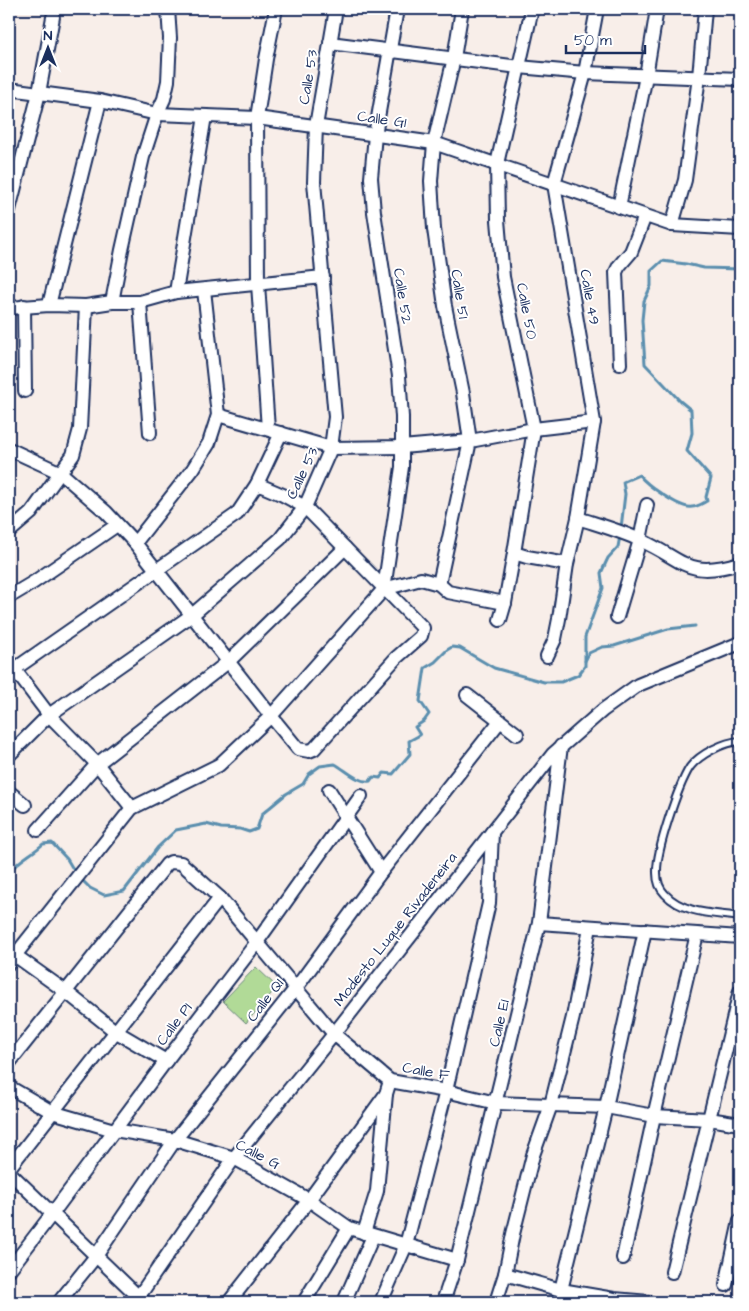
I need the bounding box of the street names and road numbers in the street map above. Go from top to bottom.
street label: Calle 53 [294,48,323,106]
street label: Calle G1 [356,106,408,133]
street label: Calle 52 [388,267,417,326]
street label: Calle 51 [445,268,474,320]
street label: Calle 49 [574,268,605,326]
street label: Calle 50 [511,281,542,342]
street label: Calle 53 [281,443,324,503]
street label: Modesto Luque Rivadeneira [329,848,462,1011]
street label: Calle Q1 [242,974,289,1026]
street label: Calle E1 [484,997,515,1049]
street label: Calle P1 [151,999,197,1050]
street label: Calle F [401,1057,452,1086]
street label: Calle G [232,1134,284,1175]

